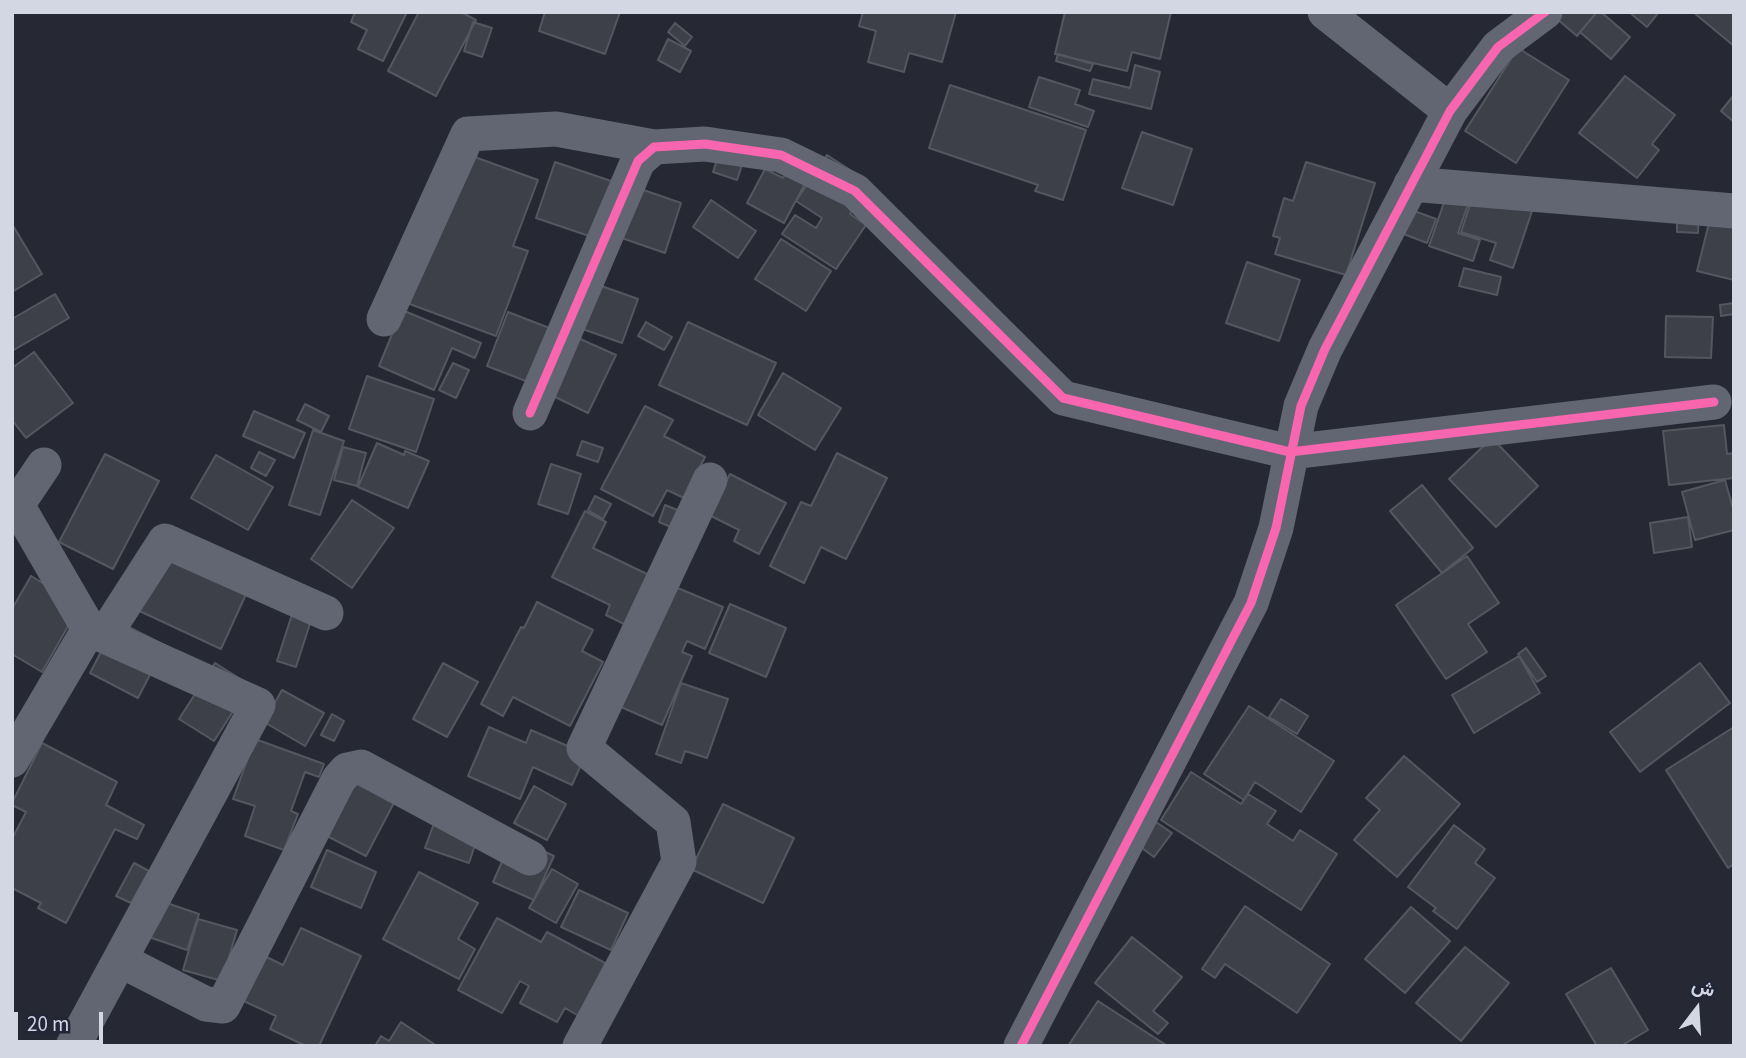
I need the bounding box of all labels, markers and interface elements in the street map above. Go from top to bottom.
text: ش [1688,972,1718,1005]
north arrow [1662,974,1732,1044]
scale bar [18,998,107,1042]
text: 20 m [27,1009,69,1039]

